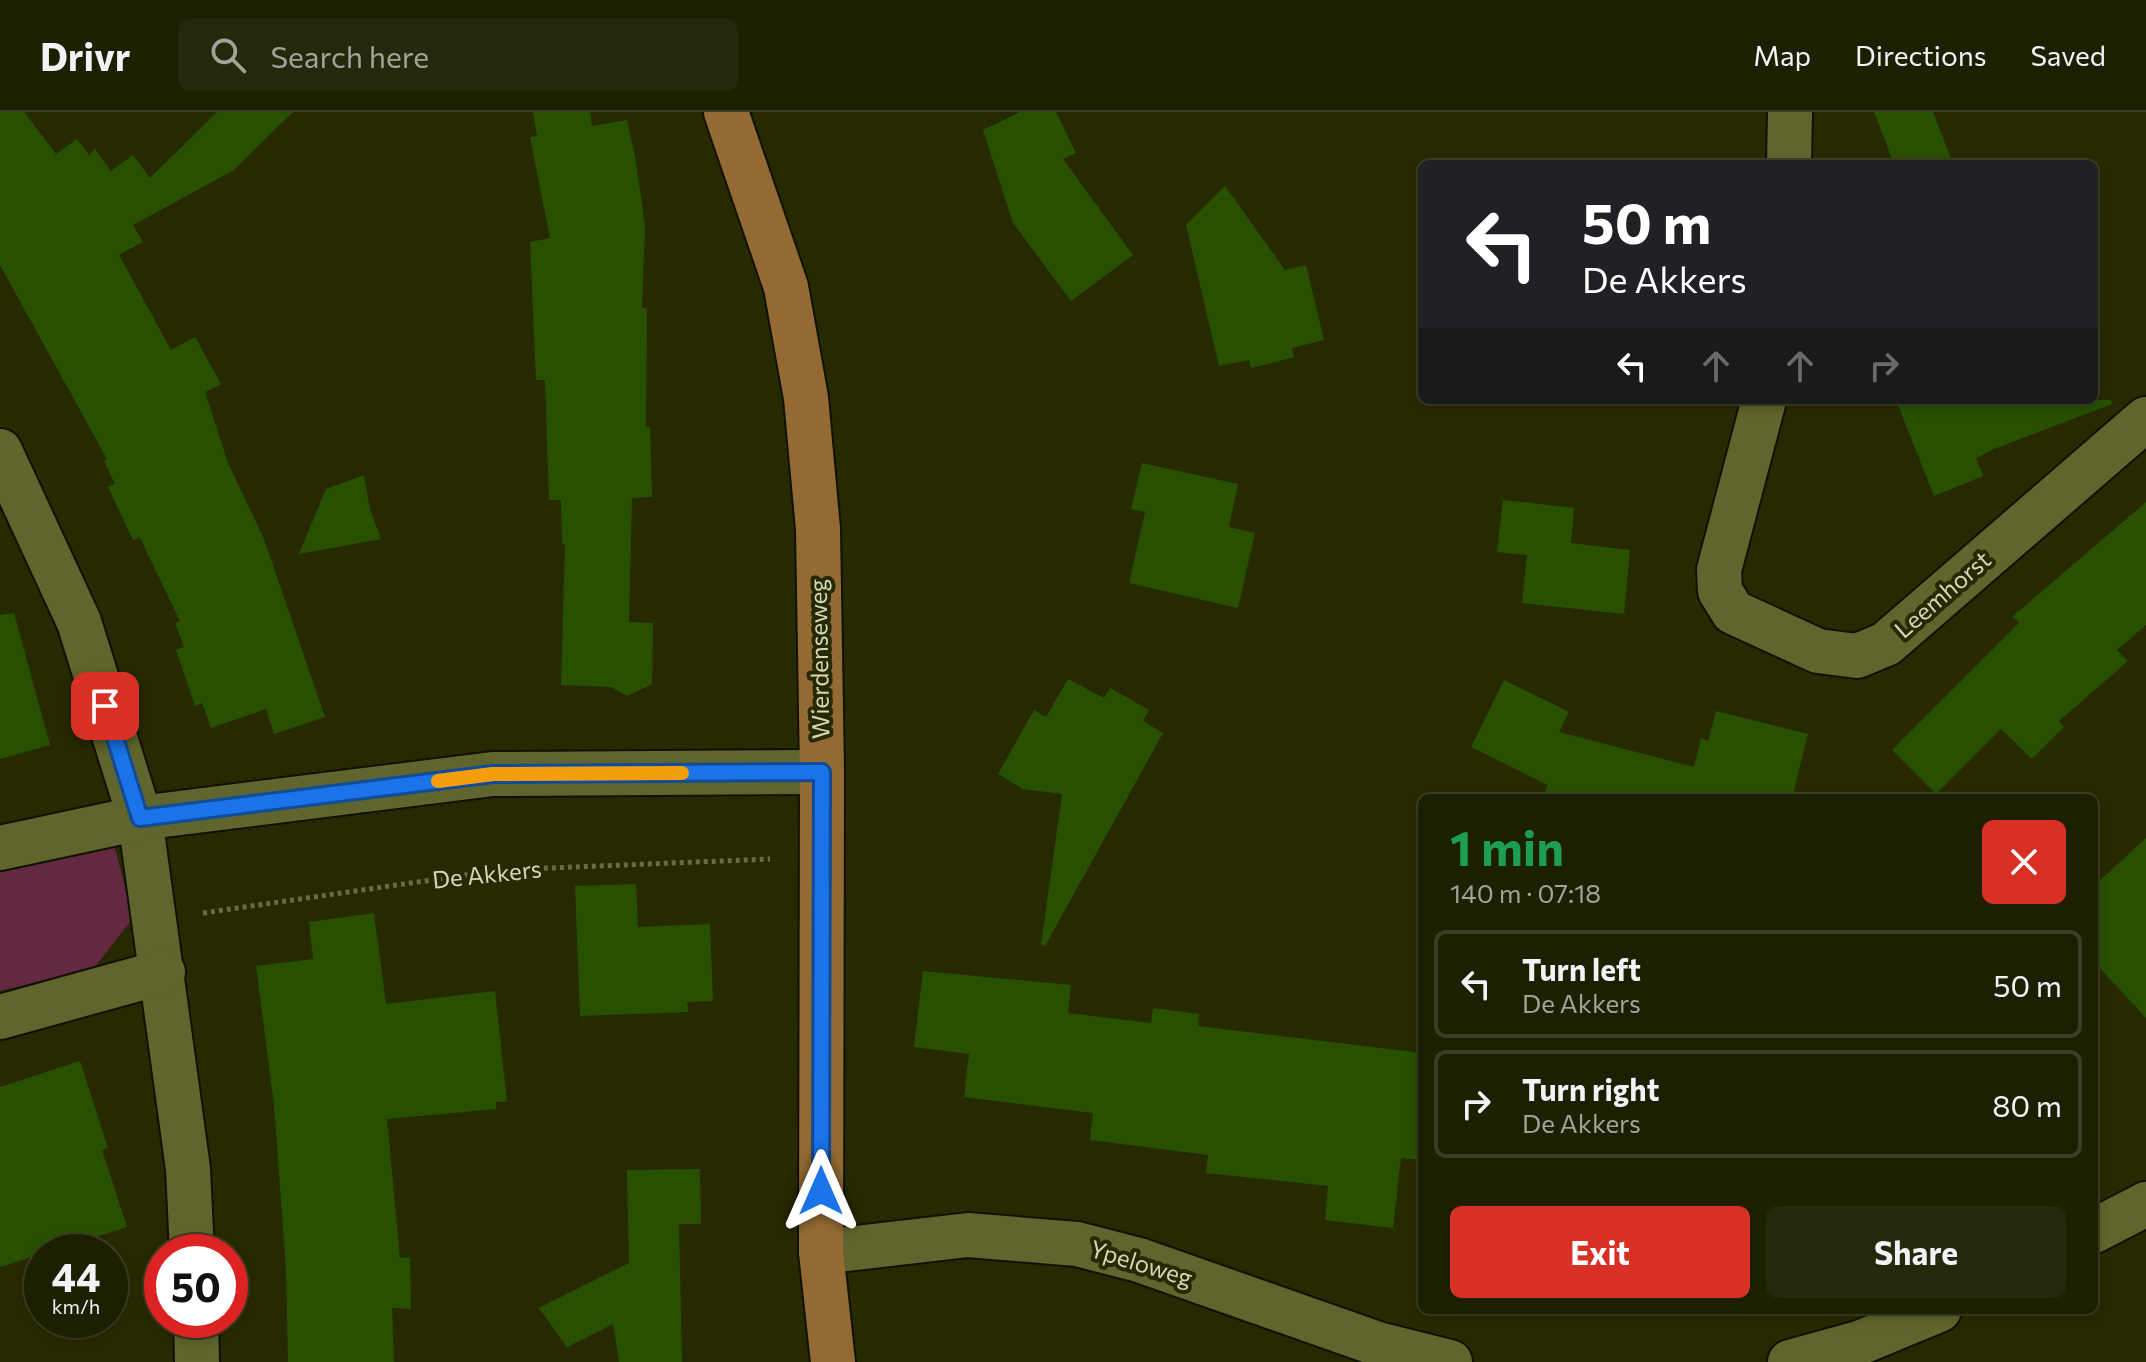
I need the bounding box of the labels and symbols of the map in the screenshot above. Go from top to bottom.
street label: Leemhorst [1888,544,1996,644]
street label: Wierdenseweg [803,579,834,740]
pin [71,672,139,740]
street label: De Akkers [431,853,543,894]
position arrow [779,1149,863,1233]
street label: Ypeloweg [1087,1233,1196,1292]
speed limit sign: 50 [144,1234,248,1338]

